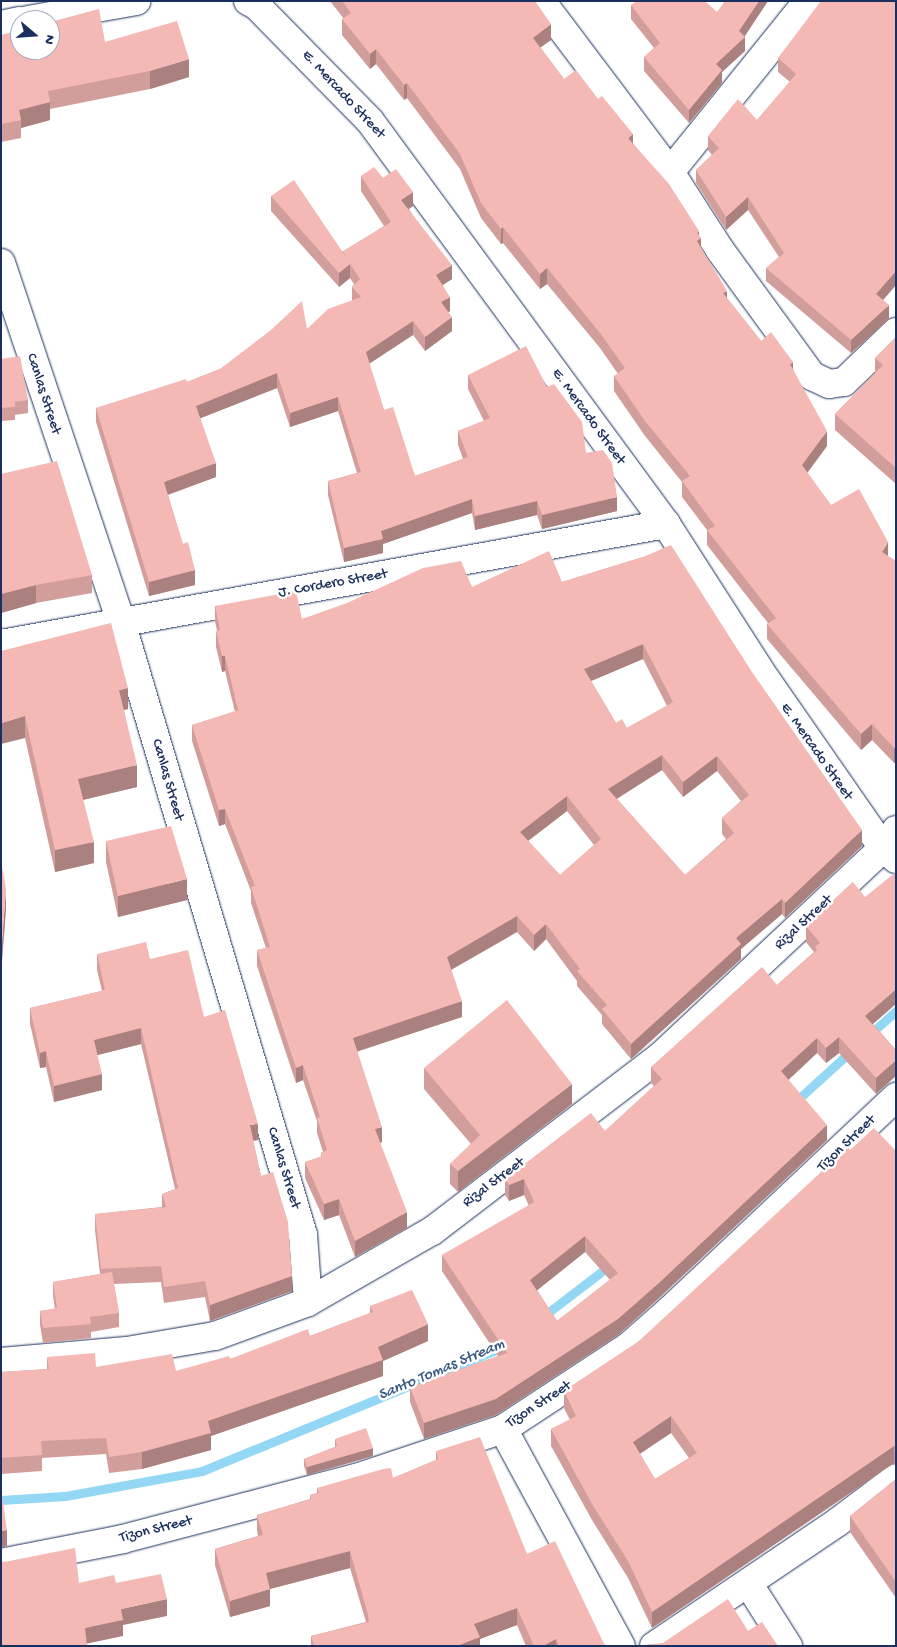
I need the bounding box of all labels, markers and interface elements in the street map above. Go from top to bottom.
north arrow [10,10,60,60]
text: N [39,33,58,46]
street label: E. Mercado Street [297,47,389,143]
street label: Canlas Street [21,351,65,437]
street label: E. Mercado Street [547,365,629,469]
street label: J. Cordero Street [277,566,389,602]
street label: E. Mercado Street [776,700,856,804]
street label: Canlas Street [147,737,187,823]
street label: Rizal Street [771,892,837,954]
street label: Tizon Street [814,1112,880,1176]
street label: Canlas Street [262,1125,304,1211]
street label: Rizal Street [459,1154,529,1212]
water label: Santo Tomas Stream [376,1336,508,1406]
street label: Tizon Street [503,1377,575,1433]
street label: Tizon Street [118,1512,194,1548]

